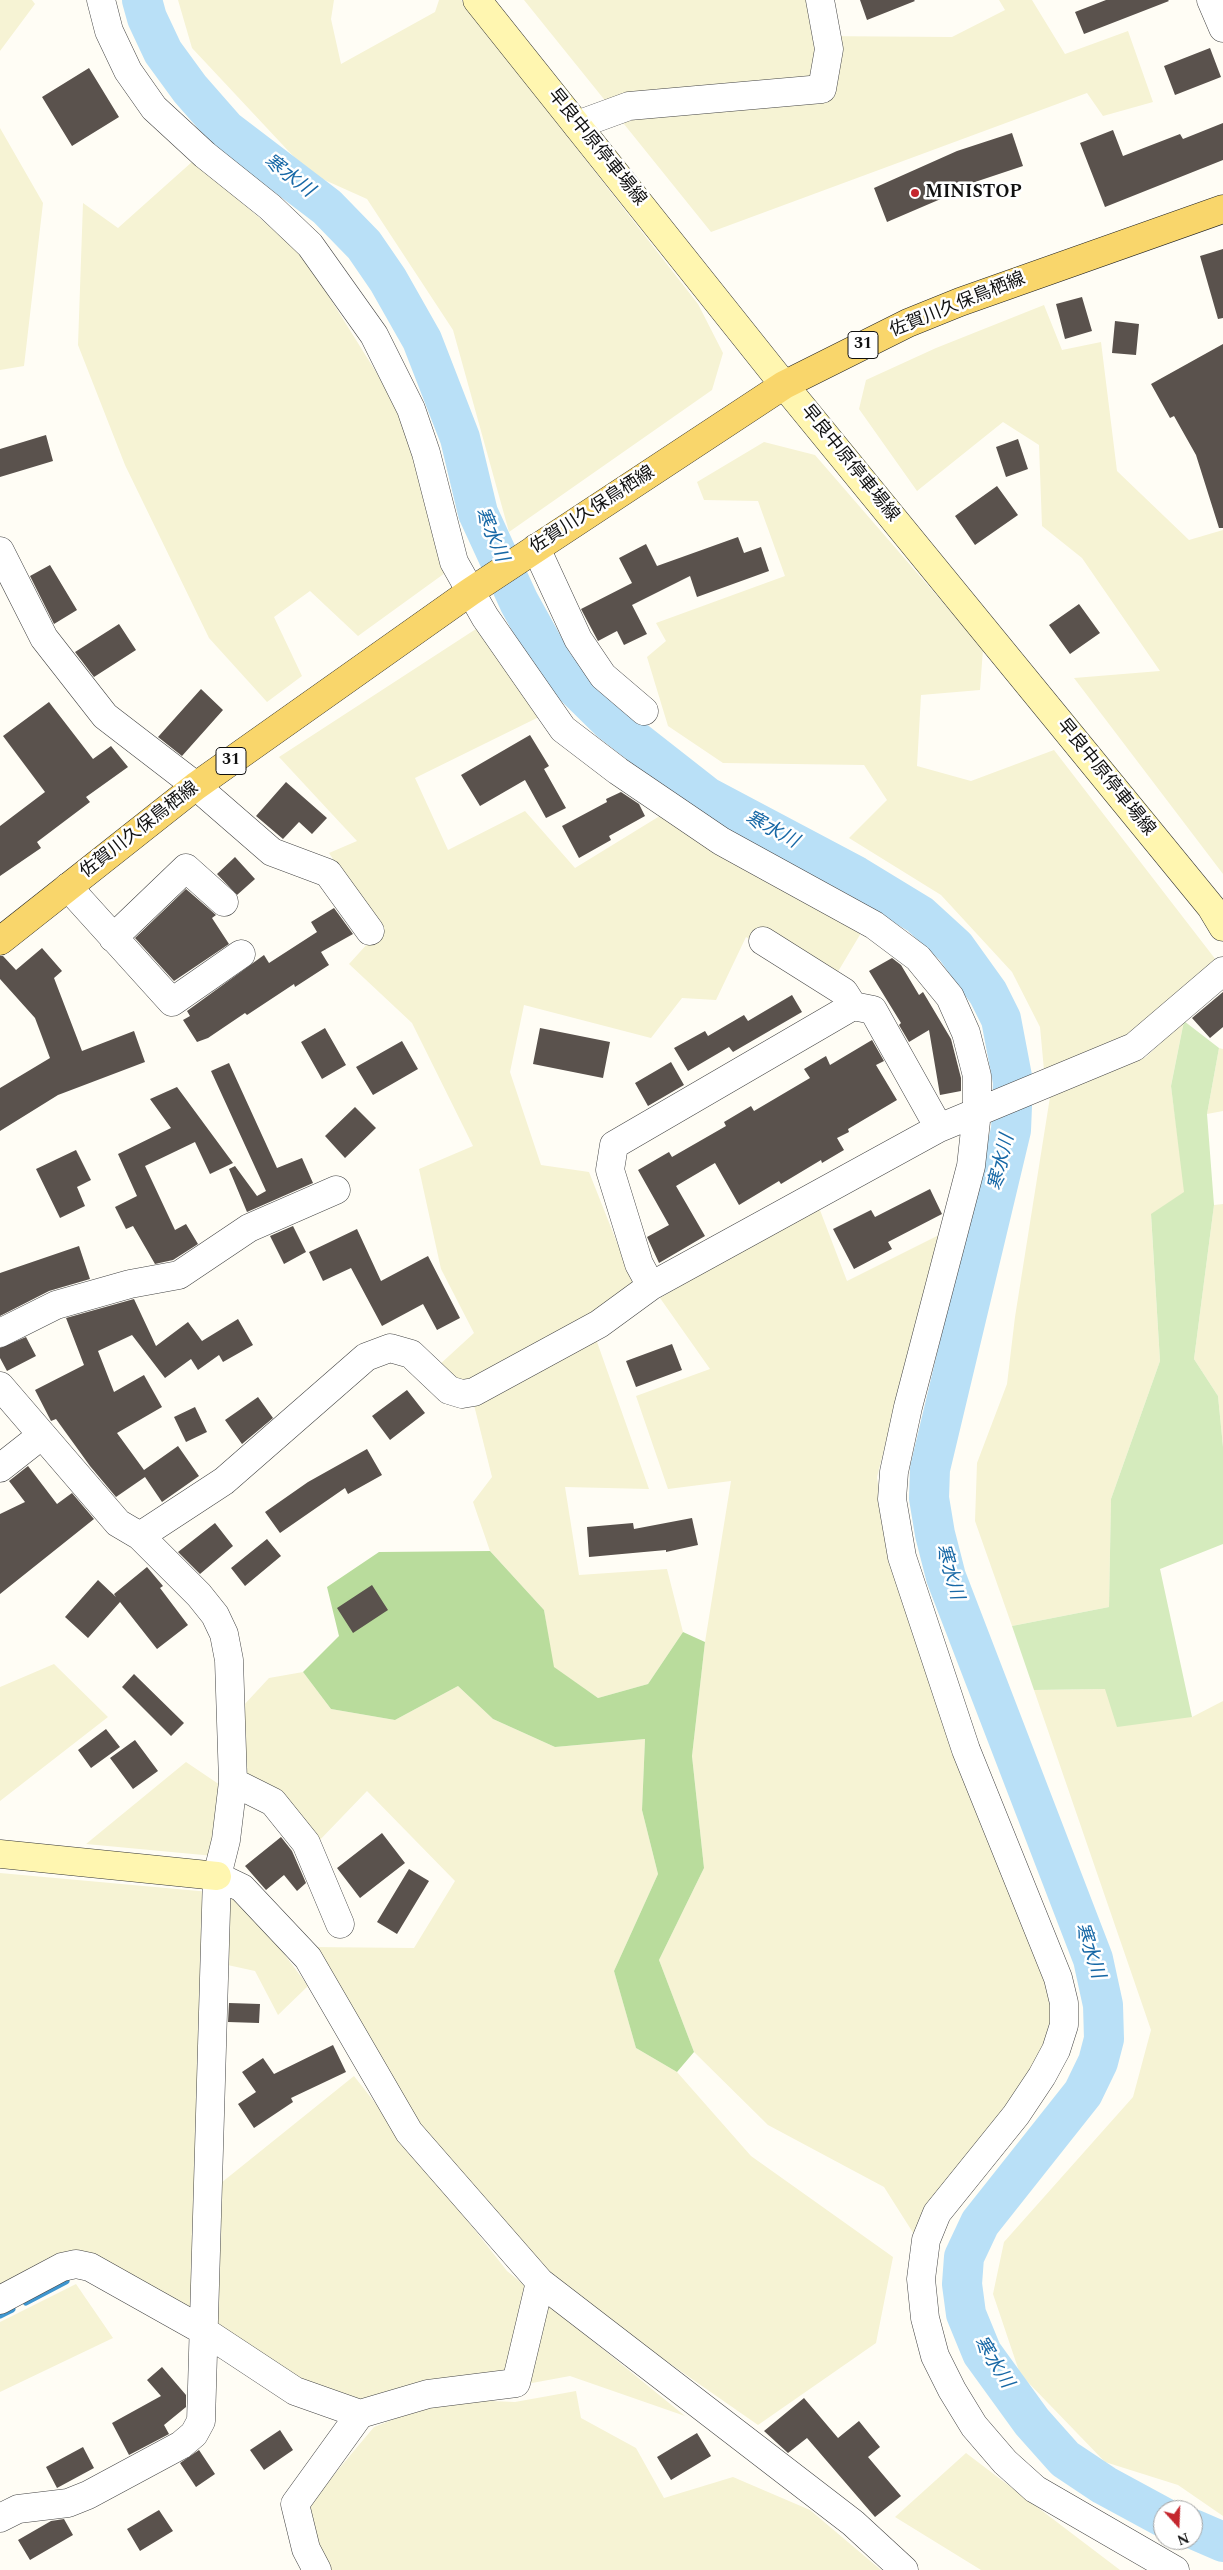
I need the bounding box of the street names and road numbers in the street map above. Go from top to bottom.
street label: 早良中原停車場線 [542,85,650,211]
street label: 佐賀川久保鳥栖線 [887,269,1029,343]
road number: 31 [848,332,878,358]
street label: 早良中原停車場線 [795,401,903,527]
street label: 佐賀川久保鳥栖線 [527,463,659,559]
street label: 早良中原停車場線 [1051,715,1159,841]
road number: 31 [216,748,246,774]
street label: 佐賀川久保鳥栖線 [77,778,203,884]

